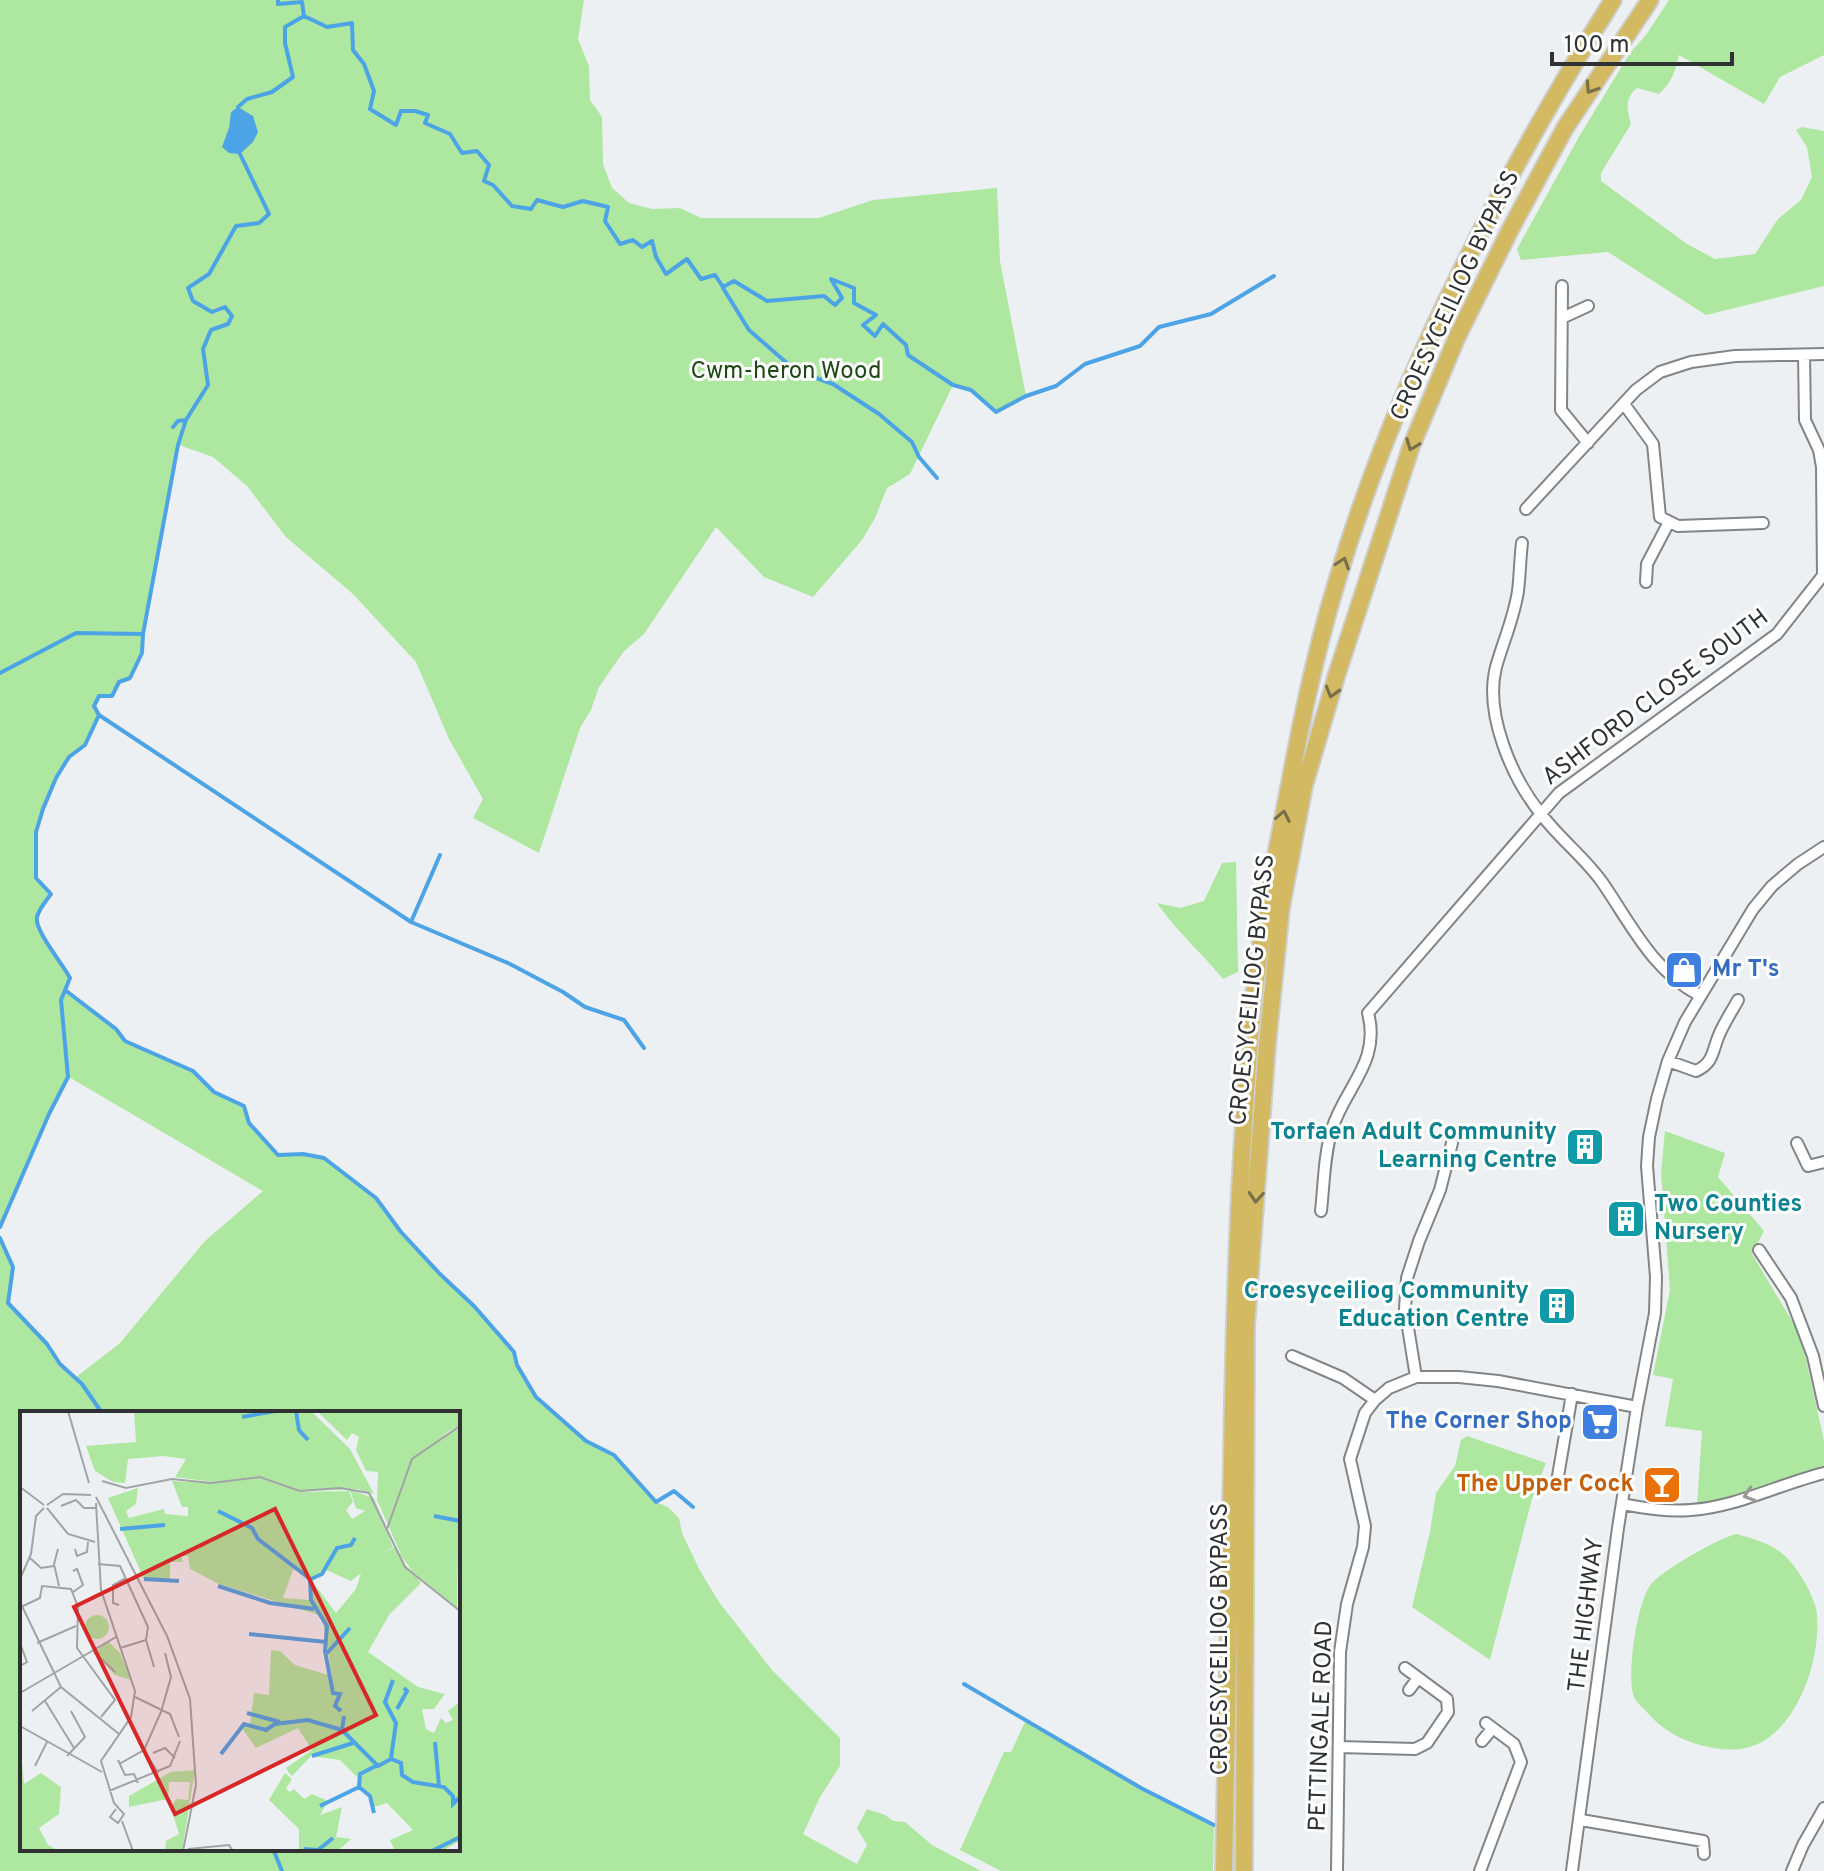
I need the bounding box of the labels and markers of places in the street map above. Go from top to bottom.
shop icon: Mr T's [1663,949,1705,991]
place label: Mr T's [1712,955,1780,985]
place label: Torfaen Adult Community Learning Centre [1270,1118,1557,1176]
building icon: Torfaen Adult Community Learning Centre [1564,1126,1606,1168]
place label: Two Counties Nursery [1654,1190,1802,1248]
building icon: Two Counties Nursery [1605,1198,1647,1240]
place label: Croesyceiliog Community Education Centre [1244,1277,1529,1335]
building icon: Croesyceiliog Community Education Centre [1536,1285,1578,1327]
supermarket icon: The Corner Shop [1579,1401,1621,1443]
place label: The Corner Shop [1386,1407,1572,1437]
bar icon: The Upper Cock [1641,1464,1683,1506]
place label: The Upper Cock [1456,1470,1634,1500]

